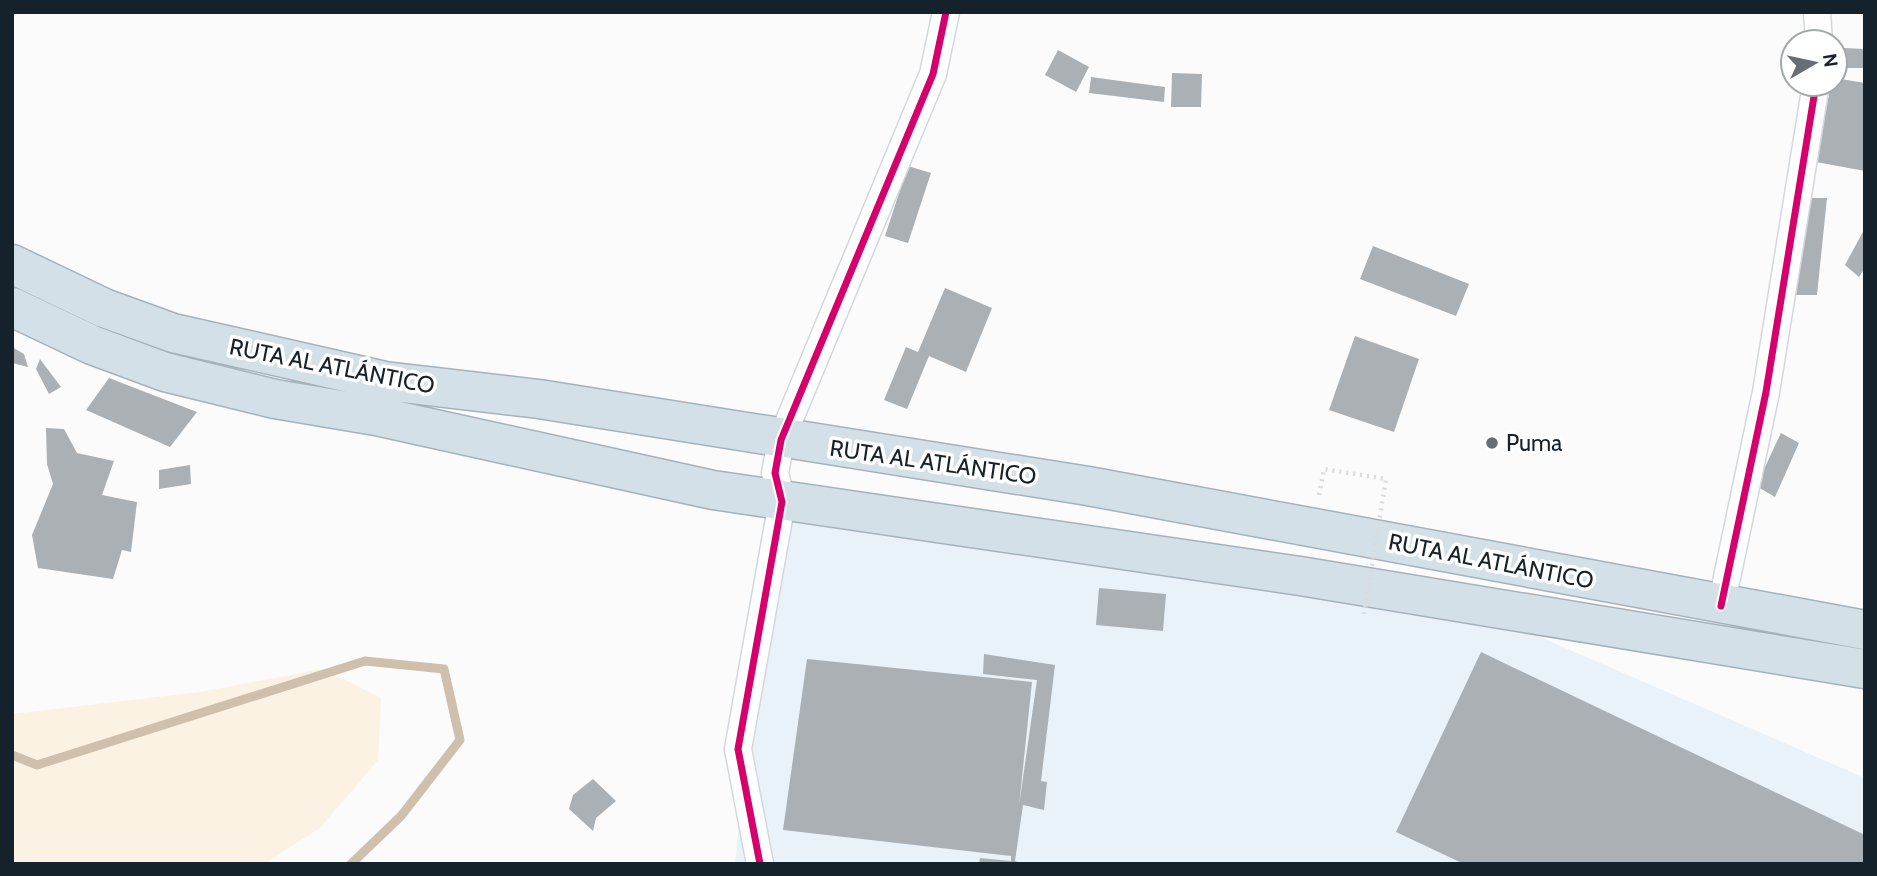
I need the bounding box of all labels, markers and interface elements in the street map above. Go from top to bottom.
north arrow [1779,28,1849,98]
text: N [1818,52,1843,69]
street label: RUTA AL ATLÁNTICO [227,331,437,400]
place label: Puma [1506,429,1562,457]
street label: RUTA AL ATLÁNTICO [828,433,1038,490]
marker: Puma [1484,435,1500,451]
street label: RUTA AL ATLÁNTICO [1386,526,1596,595]

